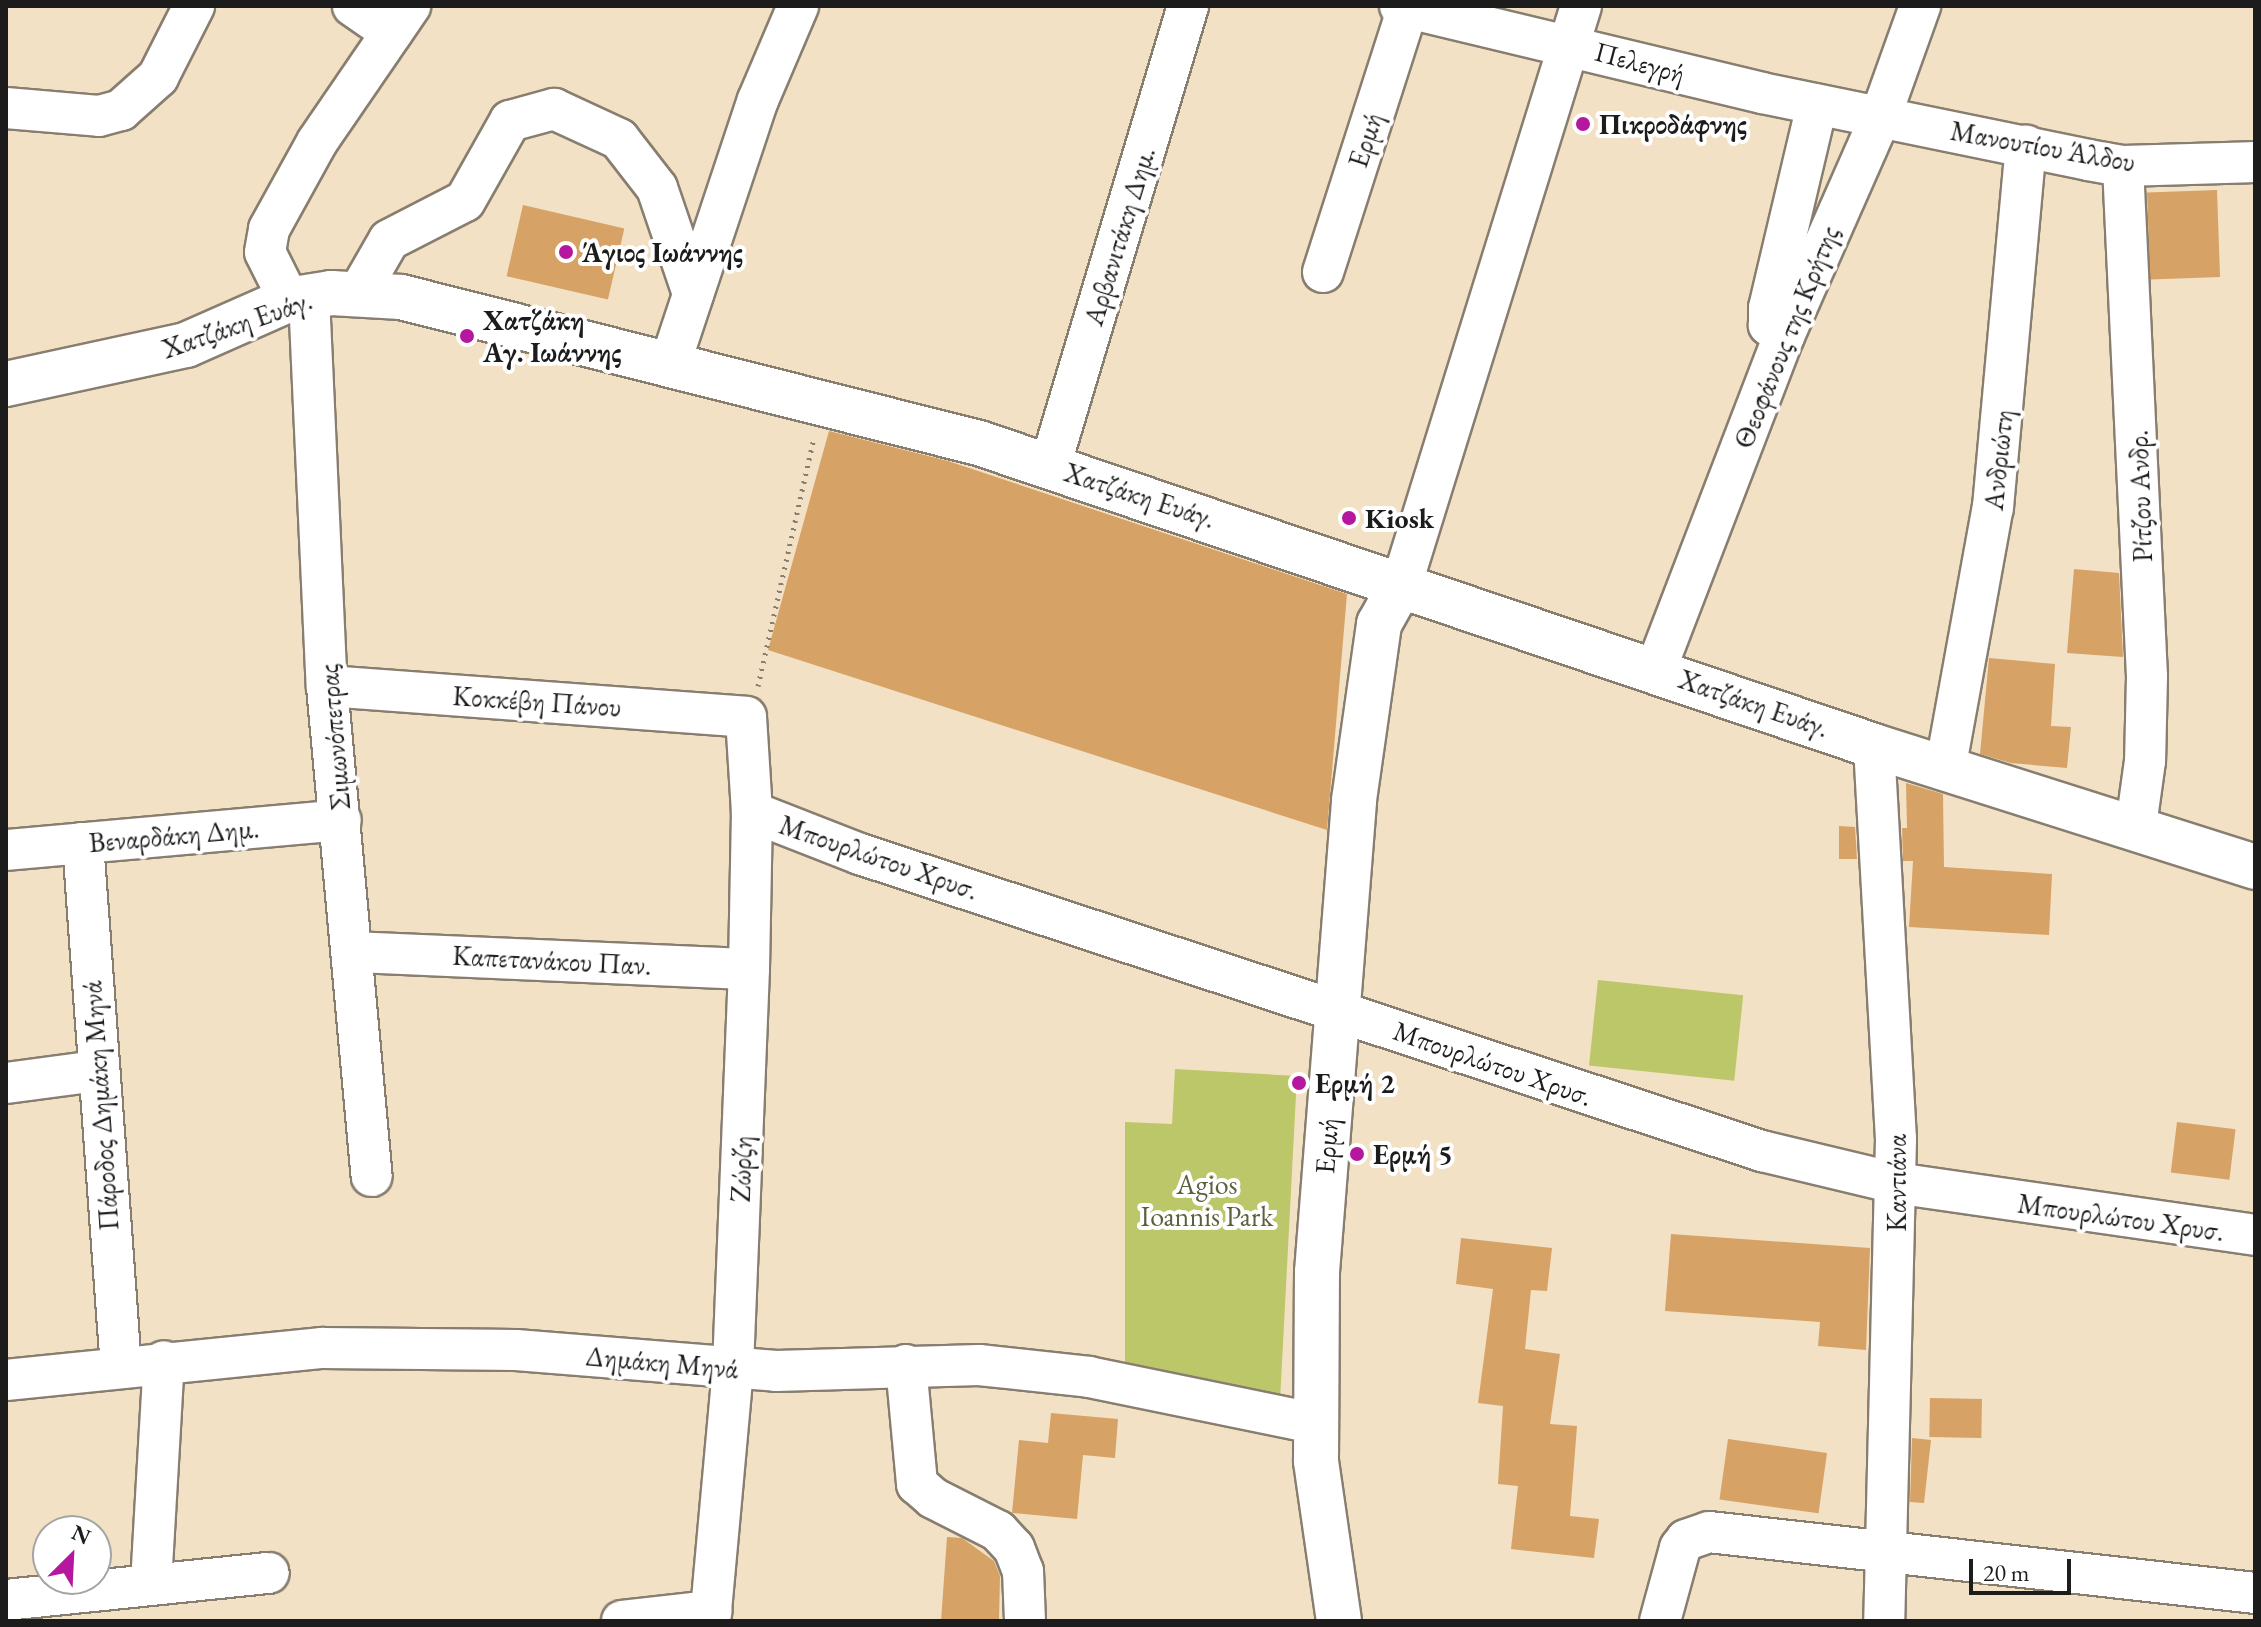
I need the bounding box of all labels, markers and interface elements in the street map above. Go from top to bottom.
street label: Πελεγρή [1591,34,1689,90]
place label: Πικροδάφνης [1599,107,1747,141]
street label: Ερμή [1340,108,1390,172]
street label: Μανουτίου Άλδου [1948,113,2138,179]
marker: Πικροδάφνης [1574,115,1592,133]
street label: Αρβανιτάκη Δημ. [1076,143,1162,329]
street label: Θεοφάνους της Κρήτης [1726,221,1846,453]
place label: Άγιος Ιωάννης [582,235,743,269]
marker: Άγιος Ιωάννης [557,243,575,261]
street label: Χατζάκη Ευάγ. [158,283,316,365]
place label: Χατζάκη Αγ. Ιωάννης [483,303,621,369]
marker: Χατζάκη Αγ. Ιωάννης [458,327,476,345]
street label: Ανδριώτη [1976,408,2020,512]
street label: Ρίτζου Ανδρ. [2121,429,2159,563]
street label: Χατζάκη Ευάγ. [1060,455,1220,535]
place label: Kiosk [1365,501,1434,535]
marker: Kiosk [1340,509,1358,527]
street label: Χατζάκη Ευάγ. [1675,662,1833,744]
street label: Σιμωνόπετρας [311,663,357,811]
street label: Κοκκέβη Πάνου [451,678,623,724]
street label: Μπουρλώτου Χρυσ. [775,807,983,907]
street label: Βεναρδάκη Δημ. [87,811,261,859]
street label: Καπετανάκου Παν. [452,938,652,982]
street label: Πάροδος Δημάκη Μηνά [75,980,125,1232]
street label: Μπουρλώτου Χρυσ. [1389,1013,1597,1113]
place label: Ερμή 2 [1315,1066,1395,1100]
marker: Ερμή 2 [1290,1074,1308,1092]
street label: Ερμή [1307,1117,1345,1175]
street label: Καντιάνα [1879,1134,1913,1232]
street label: Ζώρζη [723,1135,759,1203]
place label: Ερμή 5 [1373,1137,1453,1171]
marker: Ερμή 5 [1348,1145,1366,1163]
park label: Agios Ioannis Park [1141,1167,1273,1233]
street label: Μπουρλώτου Χρυσ. [2016,1186,2226,1248]
street label: Δημάκη Μηνά [584,1339,740,1385]
north arrow [32,1515,112,1595]
text: N [67,1518,95,1551]
scale bar [1973,1543,2075,1593]
text: 20 m [1983,1557,2030,1588]

